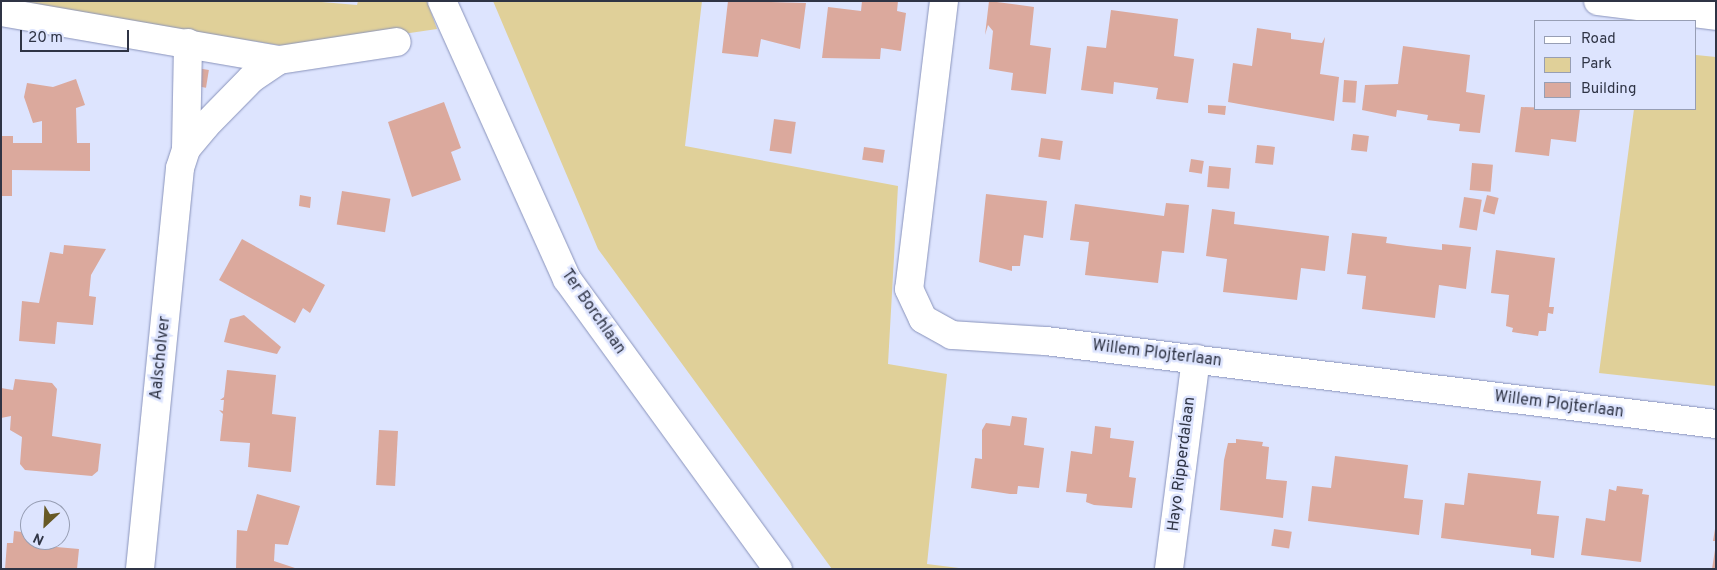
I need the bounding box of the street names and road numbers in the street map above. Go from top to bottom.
street label: Ter Borchlaan [557,266,629,358]
street label: Aalscholver [147,315,175,401]
street label: Willem Plojterlaan [1091,337,1223,371]
street label: Willem Plojterlaan [1493,388,1625,422]
street label: Hayo Ripperdalaan [1164,396,1200,532]

